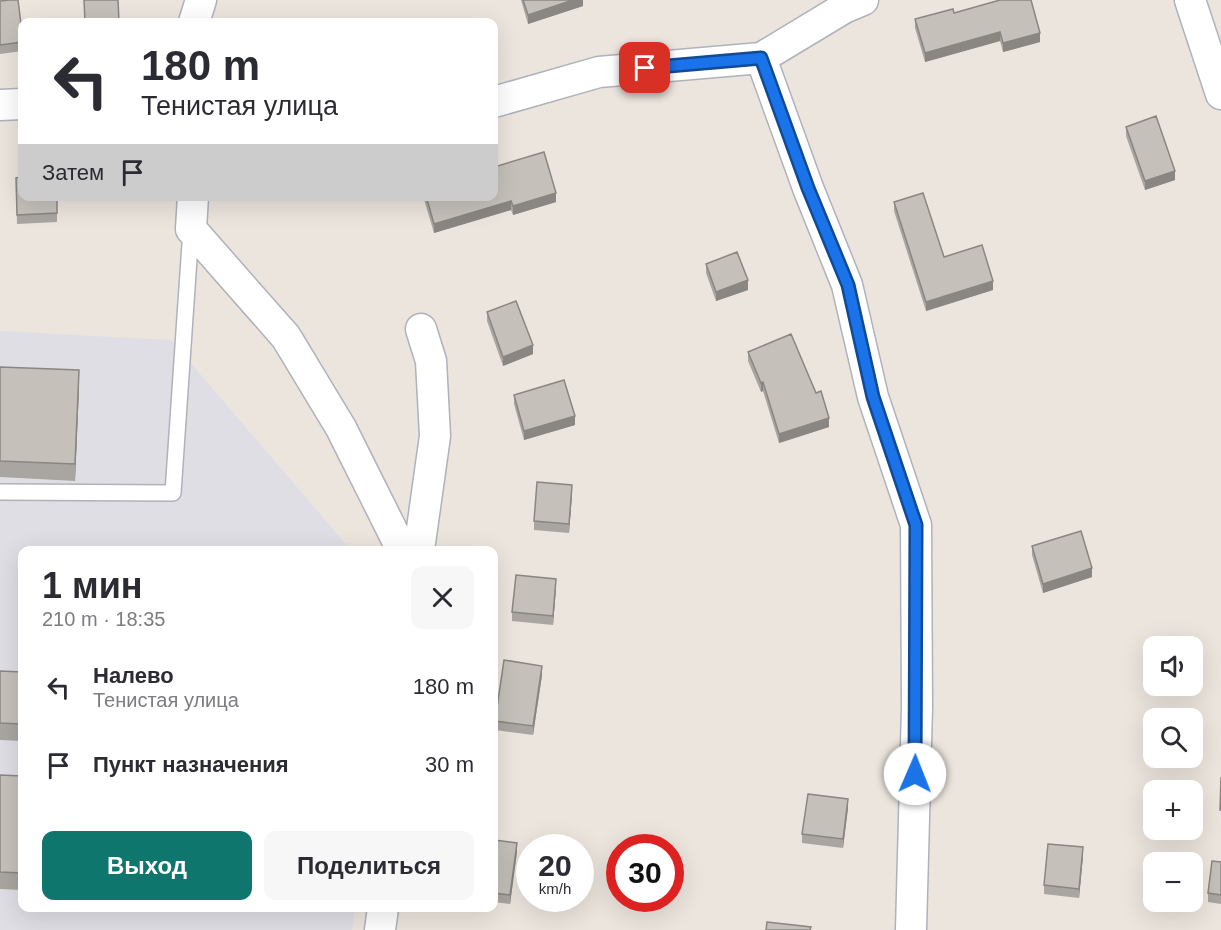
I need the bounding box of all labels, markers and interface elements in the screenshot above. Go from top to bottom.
icon: left [42,42,120,120]
text: 180 m [141,42,260,89]
pin [619,42,670,93]
icon: arrive [628,51,661,84]
text: Тенистая улица [141,91,338,121]
icon: arrive [116,156,149,189]
text: Затем [42,160,104,185]
text: 1 мин [42,565,143,606]
button: close [411,566,474,629]
text: 210 m · 18:35 [42,608,165,630]
map controls [1143,636,1203,912]
button: sound [1143,636,1203,696]
text: Налево [93,663,174,688]
icon: left [42,671,75,704]
text: 180 m [413,674,474,699]
text: Тенистая улица [93,689,239,711]
button: search [1143,708,1203,768]
position arrow [883,742,947,806]
icon: arrive [42,749,75,782]
text: Пункт назначения [93,752,289,777]
text: 30 m [425,752,474,777]
button: + [1143,780,1203,840]
button: Выход [42,831,252,900]
button: Поделиться [264,831,474,900]
speed limit sign: 30 [606,834,684,912]
text: 20 [538,849,572,882]
button: − [1143,852,1203,912]
text: km/h [539,880,571,897]

